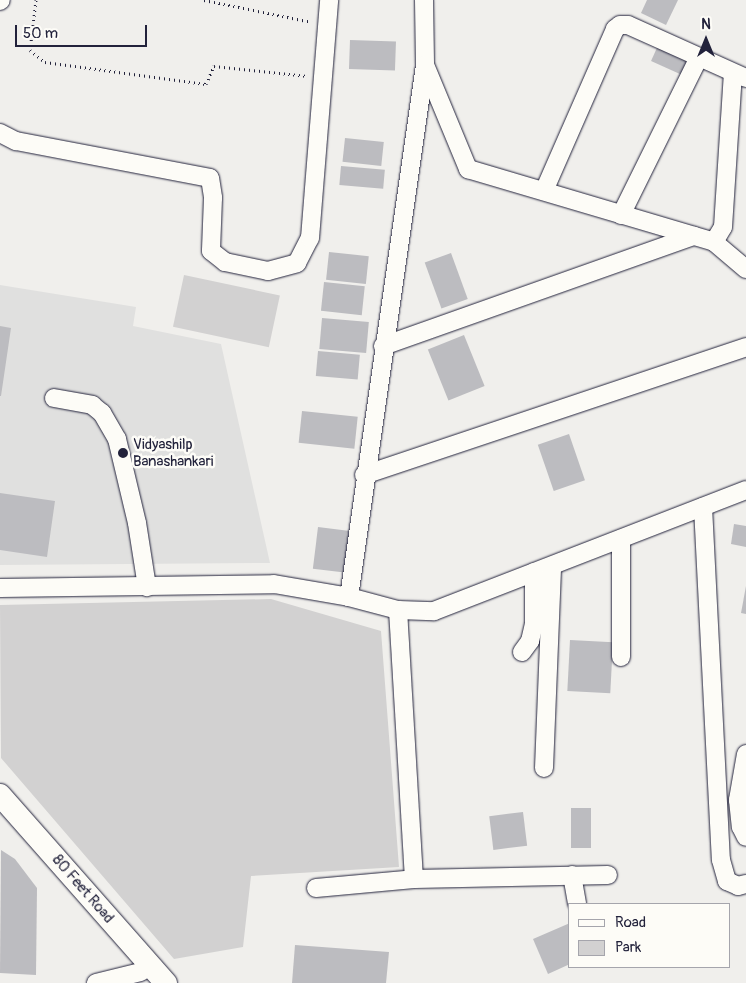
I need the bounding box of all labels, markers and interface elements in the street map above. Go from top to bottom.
scale bar [18,15,150,47]
north arrow [681,15,731,65]
text: N [701,16,711,33]
text: 50 m [23,24,58,43]
place label: Vidyashilp Banashankari [133,435,213,470]
marker: Vidyashilp Banashankari [117,447,129,459]
street label: 80 Feet Road [48,851,118,927]
legend [568,903,731,968]
text: Road [615,913,646,932]
text: Park [615,938,641,957]

